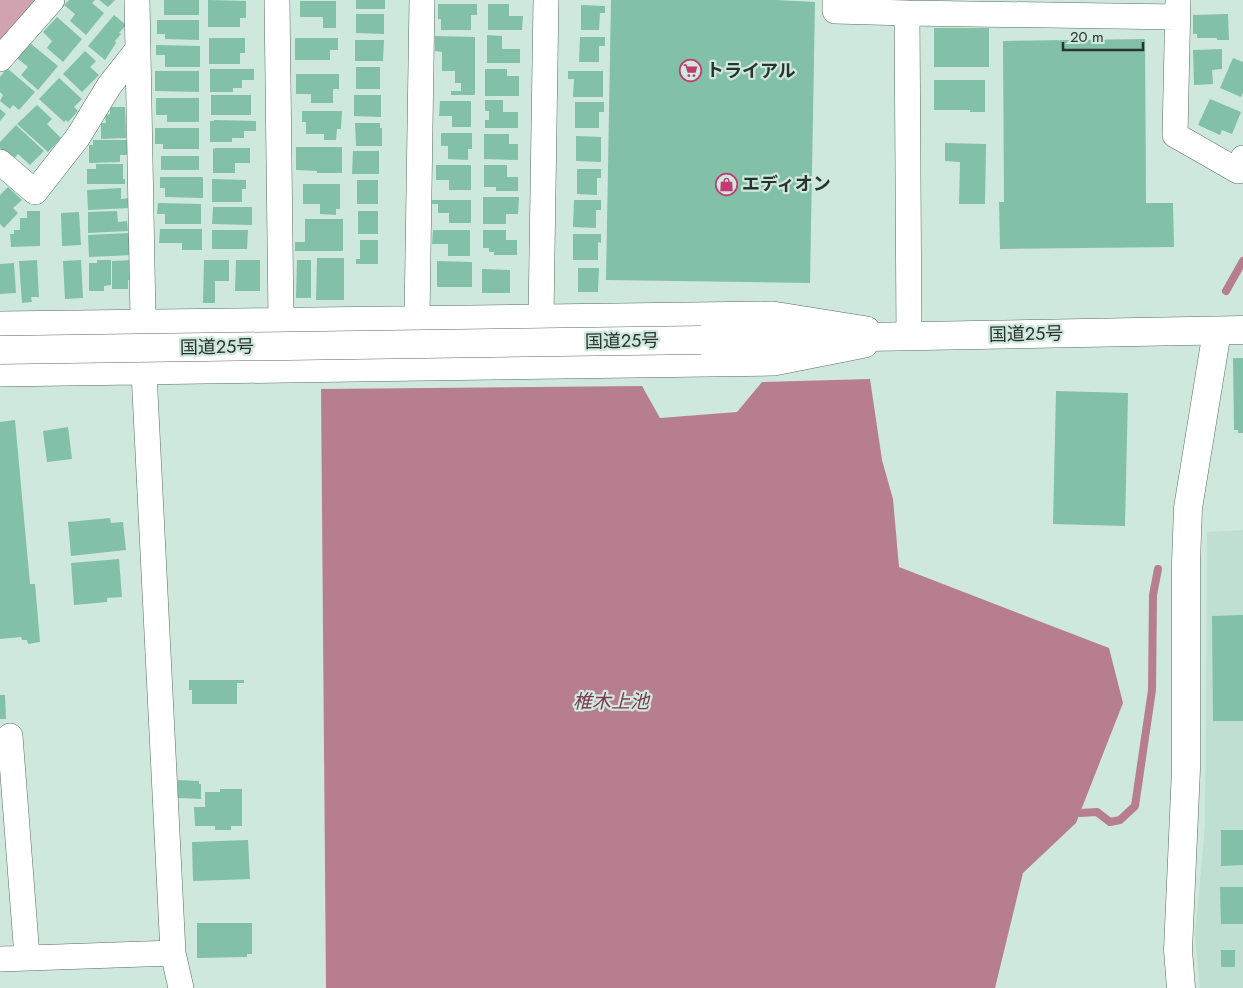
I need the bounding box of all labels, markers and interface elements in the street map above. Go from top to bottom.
scale bar [1063,20,1143,52]
text: 20 m [1070,26,1104,48]
place label: トライアル [706,58,796,84]
supermarket icon: トライアル [678,59,702,83]
place label: エディオン [742,171,831,197]
shop icon: エディオン [714,172,738,196]
street label: 国道25号 [989,320,1063,348]
street label: 国道25号 [585,327,659,355]
street label: 国道25号 [180,333,254,361]
water label: 椎木上池 [573,688,651,715]

